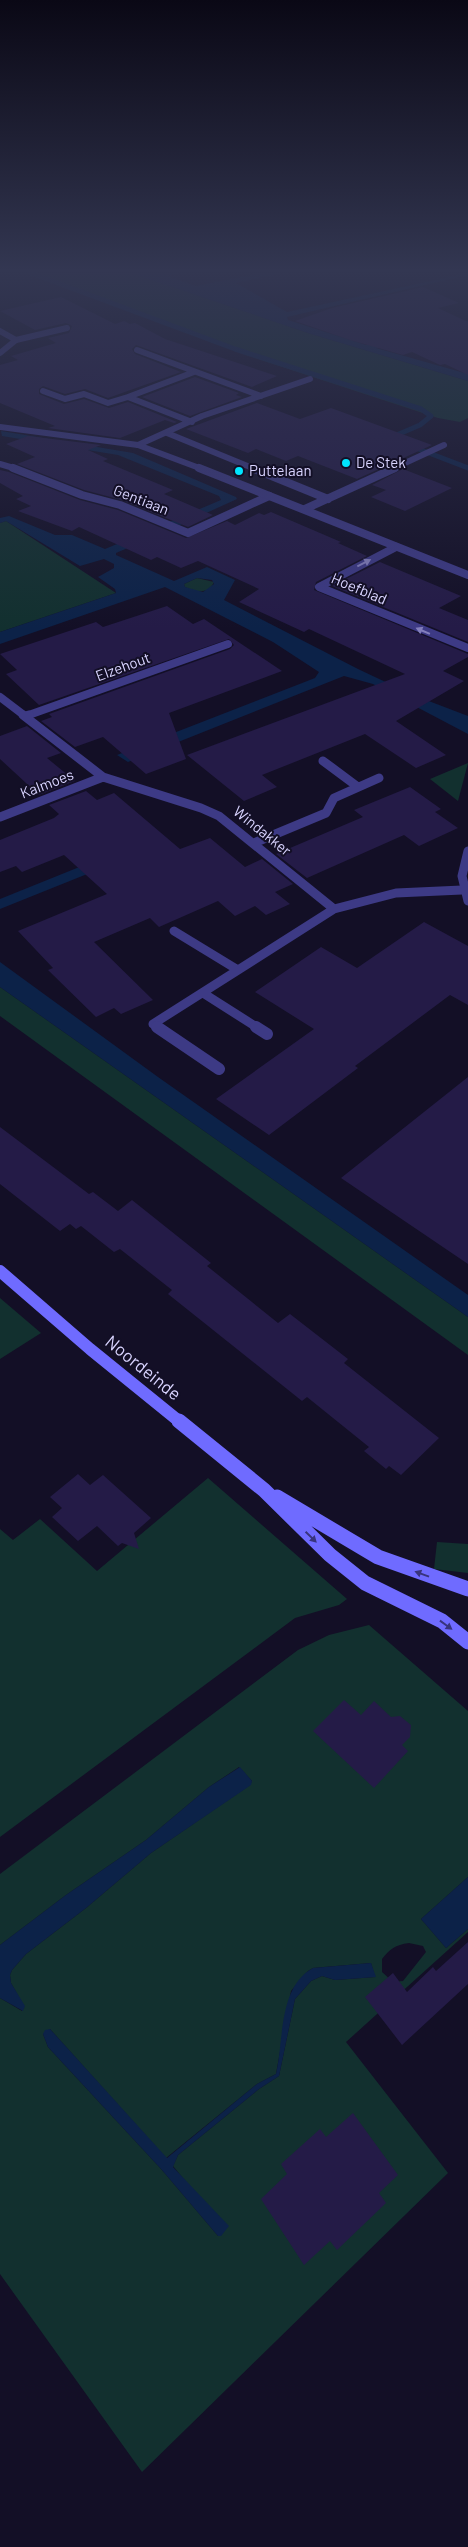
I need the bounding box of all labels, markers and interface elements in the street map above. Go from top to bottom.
place label: De Stek [356,453,406,471]
marker: De Stek [340,457,352,469]
place label: Puttelaan [249,461,311,479]
marker: Puttelaan [233,465,245,477]
street label: Gentiaan [111,480,172,518]
one-way arrow [356,559,371,567]
street label: Hoefblad [329,568,390,608]
one-way arrow [416,626,430,634]
street label: Elzehout [93,648,152,684]
street label: Kalmoes [17,765,76,801]
street label: Windakker [230,802,296,859]
street label: Noordeinde [101,1330,186,1404]
one-way arrow [305,1531,317,1543]
one-way arrow [414,1569,429,1577]
one-way arrow [439,1620,453,1630]

